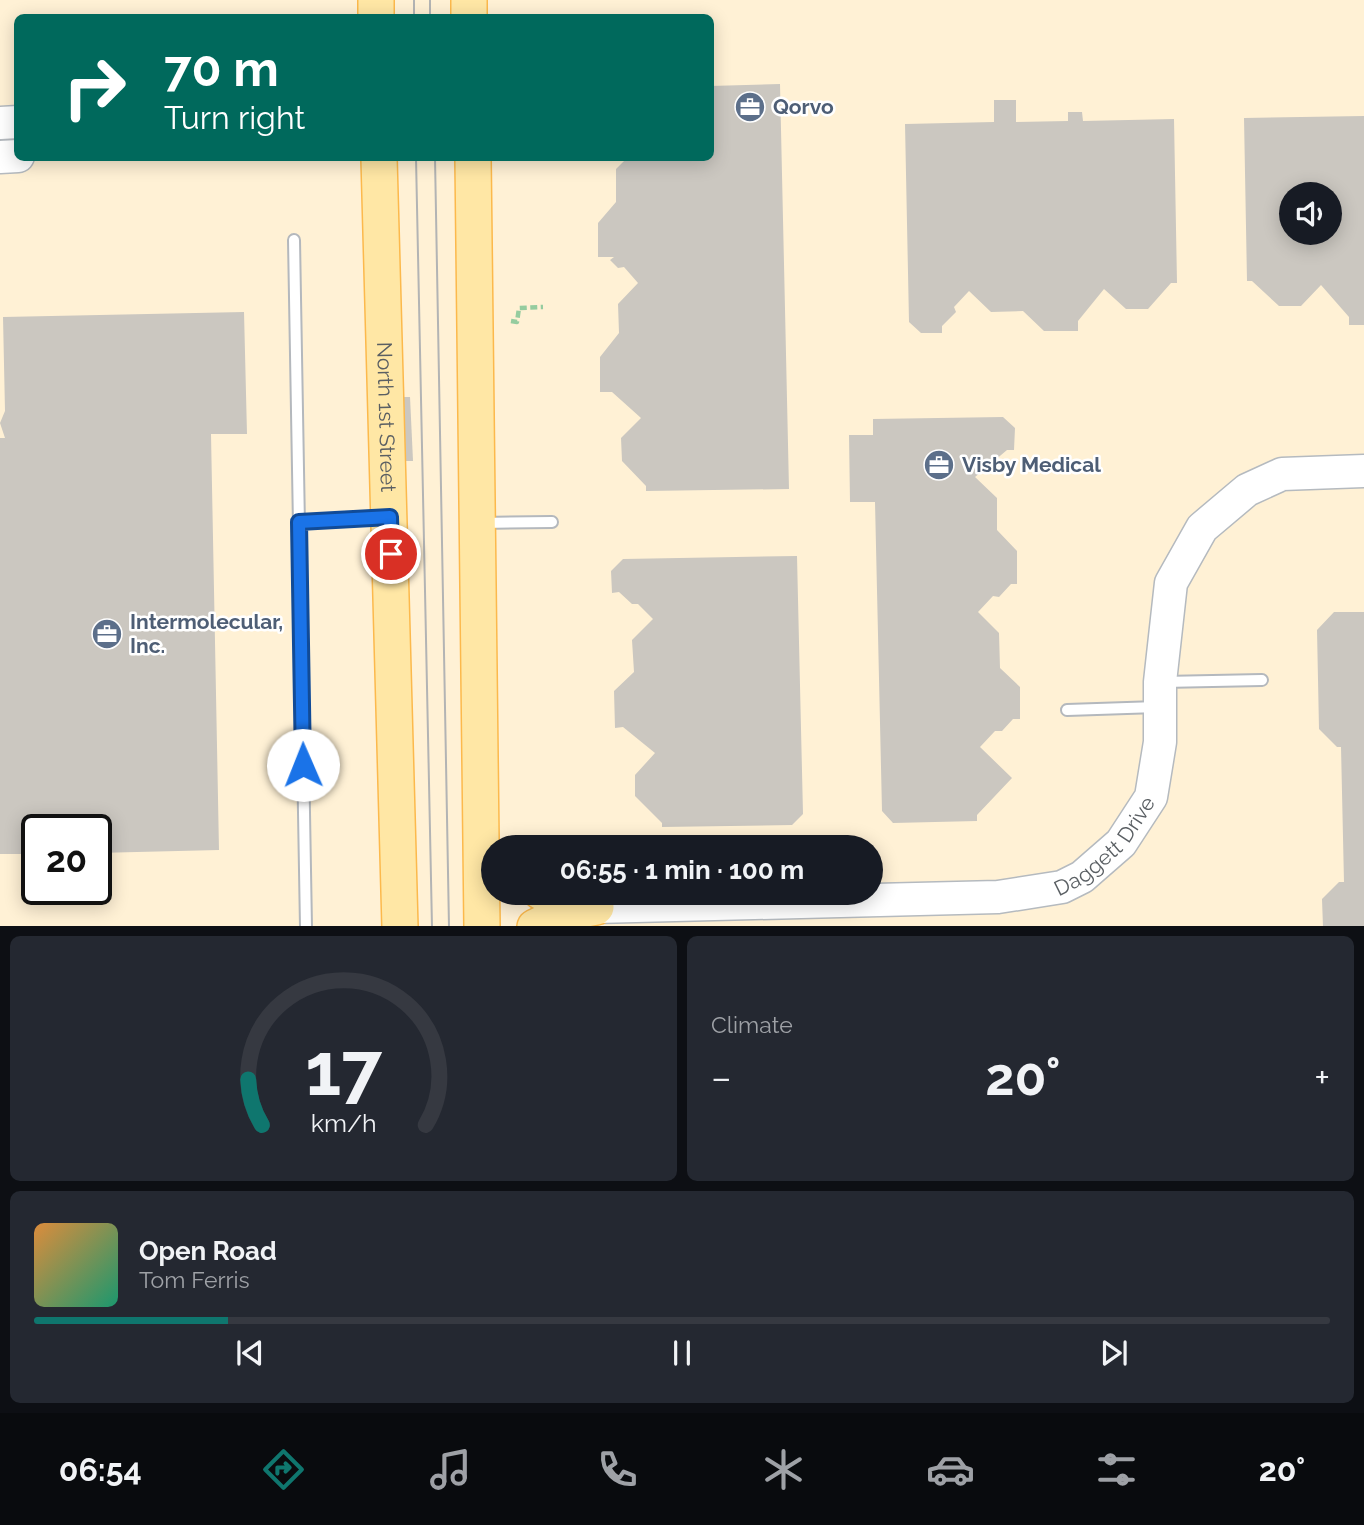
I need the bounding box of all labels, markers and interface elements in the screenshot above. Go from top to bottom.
text: 70 m [164,40,279,97]
icon: right [49,42,140,133]
office icon: Qorvo [733,90,767,124]
place label: Qorvo [773,94,834,119]
text: Turn right [164,99,305,136]
map controls [1279,182,1342,245]
button: sound [1279,182,1342,245]
street label: North 1st Street [372,341,401,492]
office icon: Visby Medical [922,448,956,482]
place label: Visby Medical [962,452,1101,477]
pin [361,524,421,584]
icon: arrive [372,535,410,573]
place label: Intermolecular, Inc. [130,609,283,658]
office icon: Intermolecular, Inc. [90,617,124,651]
position arrow [266,728,340,802]
street label: Daggett Drive [1050,791,1160,901]
speed limit sign: 20 [21,814,112,905]
text: 06:55 · 1 min · 100 m [560,855,804,885]
text: Climate [711,1011,793,1038]
text: 17 [305,1027,382,1112]
text: 20° [985,1046,1061,1107]
text: − [711,1055,731,1100]
text: + [1314,1055,1330,1100]
text: km/h [311,1107,376,1137]
text: Open Road [139,1236,277,1266]
text: Tom Ferris [139,1266,250,1293]
icon: previous [231,1334,269,1372]
icon: pause [663,1334,701,1372]
icon: next [1095,1334,1133,1372]
icon: directions [259,1445,308,1494]
icon: music [426,1445,475,1494]
icon: phone [593,1445,642,1494]
icon: climate [759,1445,808,1494]
icon: car [926,1445,975,1494]
icon: filters [1092,1445,1141,1494]
text: 06:54 [59,1451,142,1488]
text: 20° [1259,1451,1305,1488]

